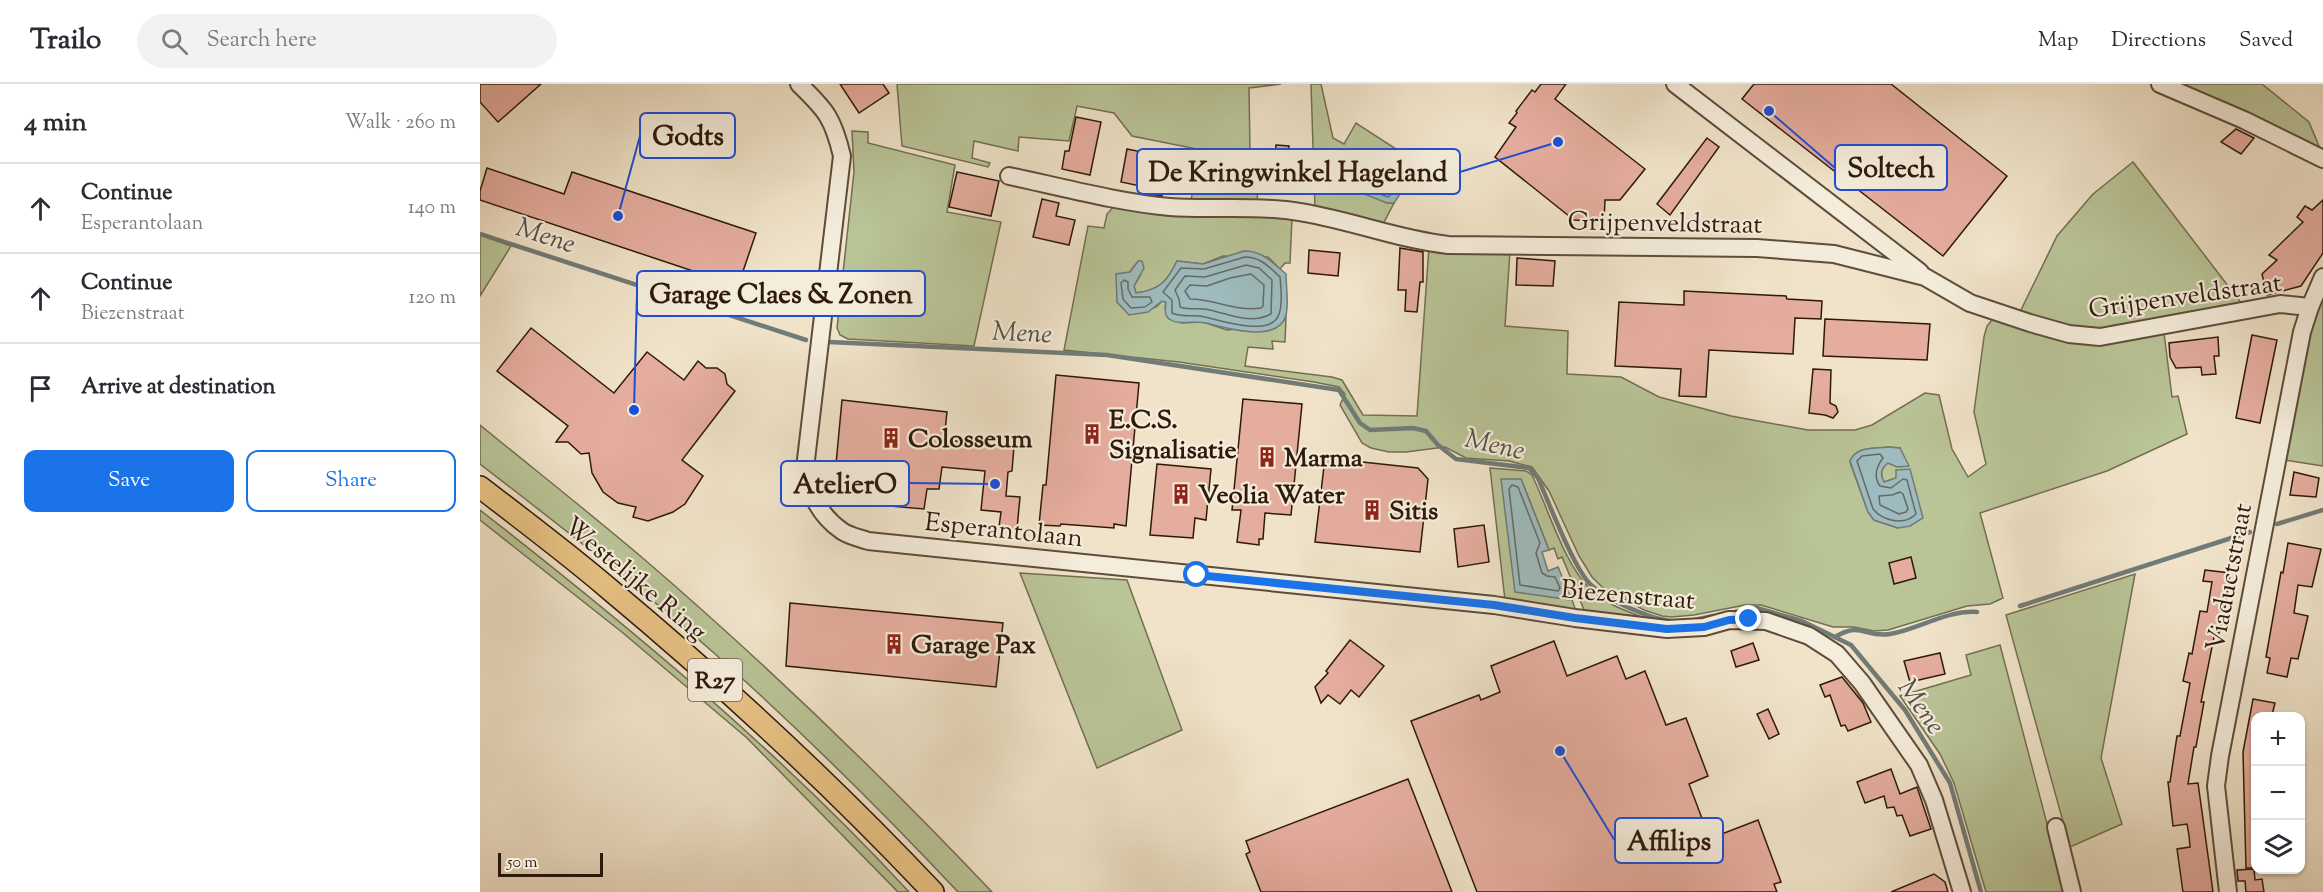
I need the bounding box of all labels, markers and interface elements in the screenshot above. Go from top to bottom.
search box [137,14,557,68]
text: Trailo [30,21,101,61]
icon: search [158,25,191,58]
text: Search here [206,25,317,57]
text: Map [2038,26,2078,56]
text: Directions [2111,26,2206,56]
text: Saved [2239,26,2293,56]
text: 4 min [24,105,87,142]
text: Walk · 260 m [345,109,456,138]
callout: Godts [640,113,735,158]
text: Godts [652,119,724,158]
callout: Soltech [1835,145,1947,190]
callout: De Kringwinkel Hageland [1137,149,1460,194]
text: Soltech [1847,151,1935,190]
text: De Kringwinkel Hageland [1149,155,1448,194]
text: Continue [81,178,172,210]
icon: ahead [24,192,57,225]
text: 140 m [408,194,456,223]
street label: Grijpenveldstraat [1567,204,1763,245]
text: Esperantolaan [81,210,203,239]
water label: Mene [510,210,580,265]
street label: Grijpenveldstraat [2086,266,2284,329]
text: Continue [81,268,172,300]
callout: Garage Claes & Zonen [637,271,925,316]
text: Garage Claes & Zonen [649,277,913,316]
icon: ahead [24,282,57,315]
text: 120 m [408,284,456,313]
text: Biezenstraat [81,300,184,329]
water label: Mene [991,313,1053,356]
icon: arrive [24,372,57,405]
text: Arrive at destination [81,372,276,404]
place label: E.C.S. Signalisatie [1109,403,1237,470]
water label: Mene [1461,421,1528,472]
place label: Colosseum [908,422,1033,459]
building icon: E.C.S. Signalisatie [1080,422,1104,446]
building icon: Colosseum [879,426,903,450]
place label: Marma [1284,441,1363,478]
building icon: Marma [1255,445,1279,469]
button: Save [24,450,234,512]
button: Share [246,450,456,512]
callout: AtelierO [781,461,909,506]
text: AtelierO [793,467,897,506]
place label: Veolia Water [1198,478,1345,515]
building icon: Veolia Water [1169,482,1193,506]
place label: Sitis [1389,494,1438,531]
building icon: Sitis [1360,498,1384,522]
street label: Viaductstraat [2198,500,2263,655]
street label: Esperantolaan [923,505,1085,558]
street label: Westelijke Ring [555,509,714,651]
route start [1183,561,1209,587]
street label: Biezenstraat [1559,572,1697,621]
route end [1735,605,1761,631]
place label: Garage Pax [911,628,1036,665]
building icon: Garage Pax [882,632,906,656]
road number: R27 [688,659,742,701]
water label: Mene [1887,672,1953,743]
map controls [2251,712,2305,874]
button: + [2251,712,2305,766]
button: − [2251,766,2305,820]
callout: Affilips [1615,818,1723,863]
button: layers [2251,820,2305,874]
text: Affilips [1627,824,1712,863]
scale bar [498,850,603,878]
text: 50 m [507,852,538,875]

